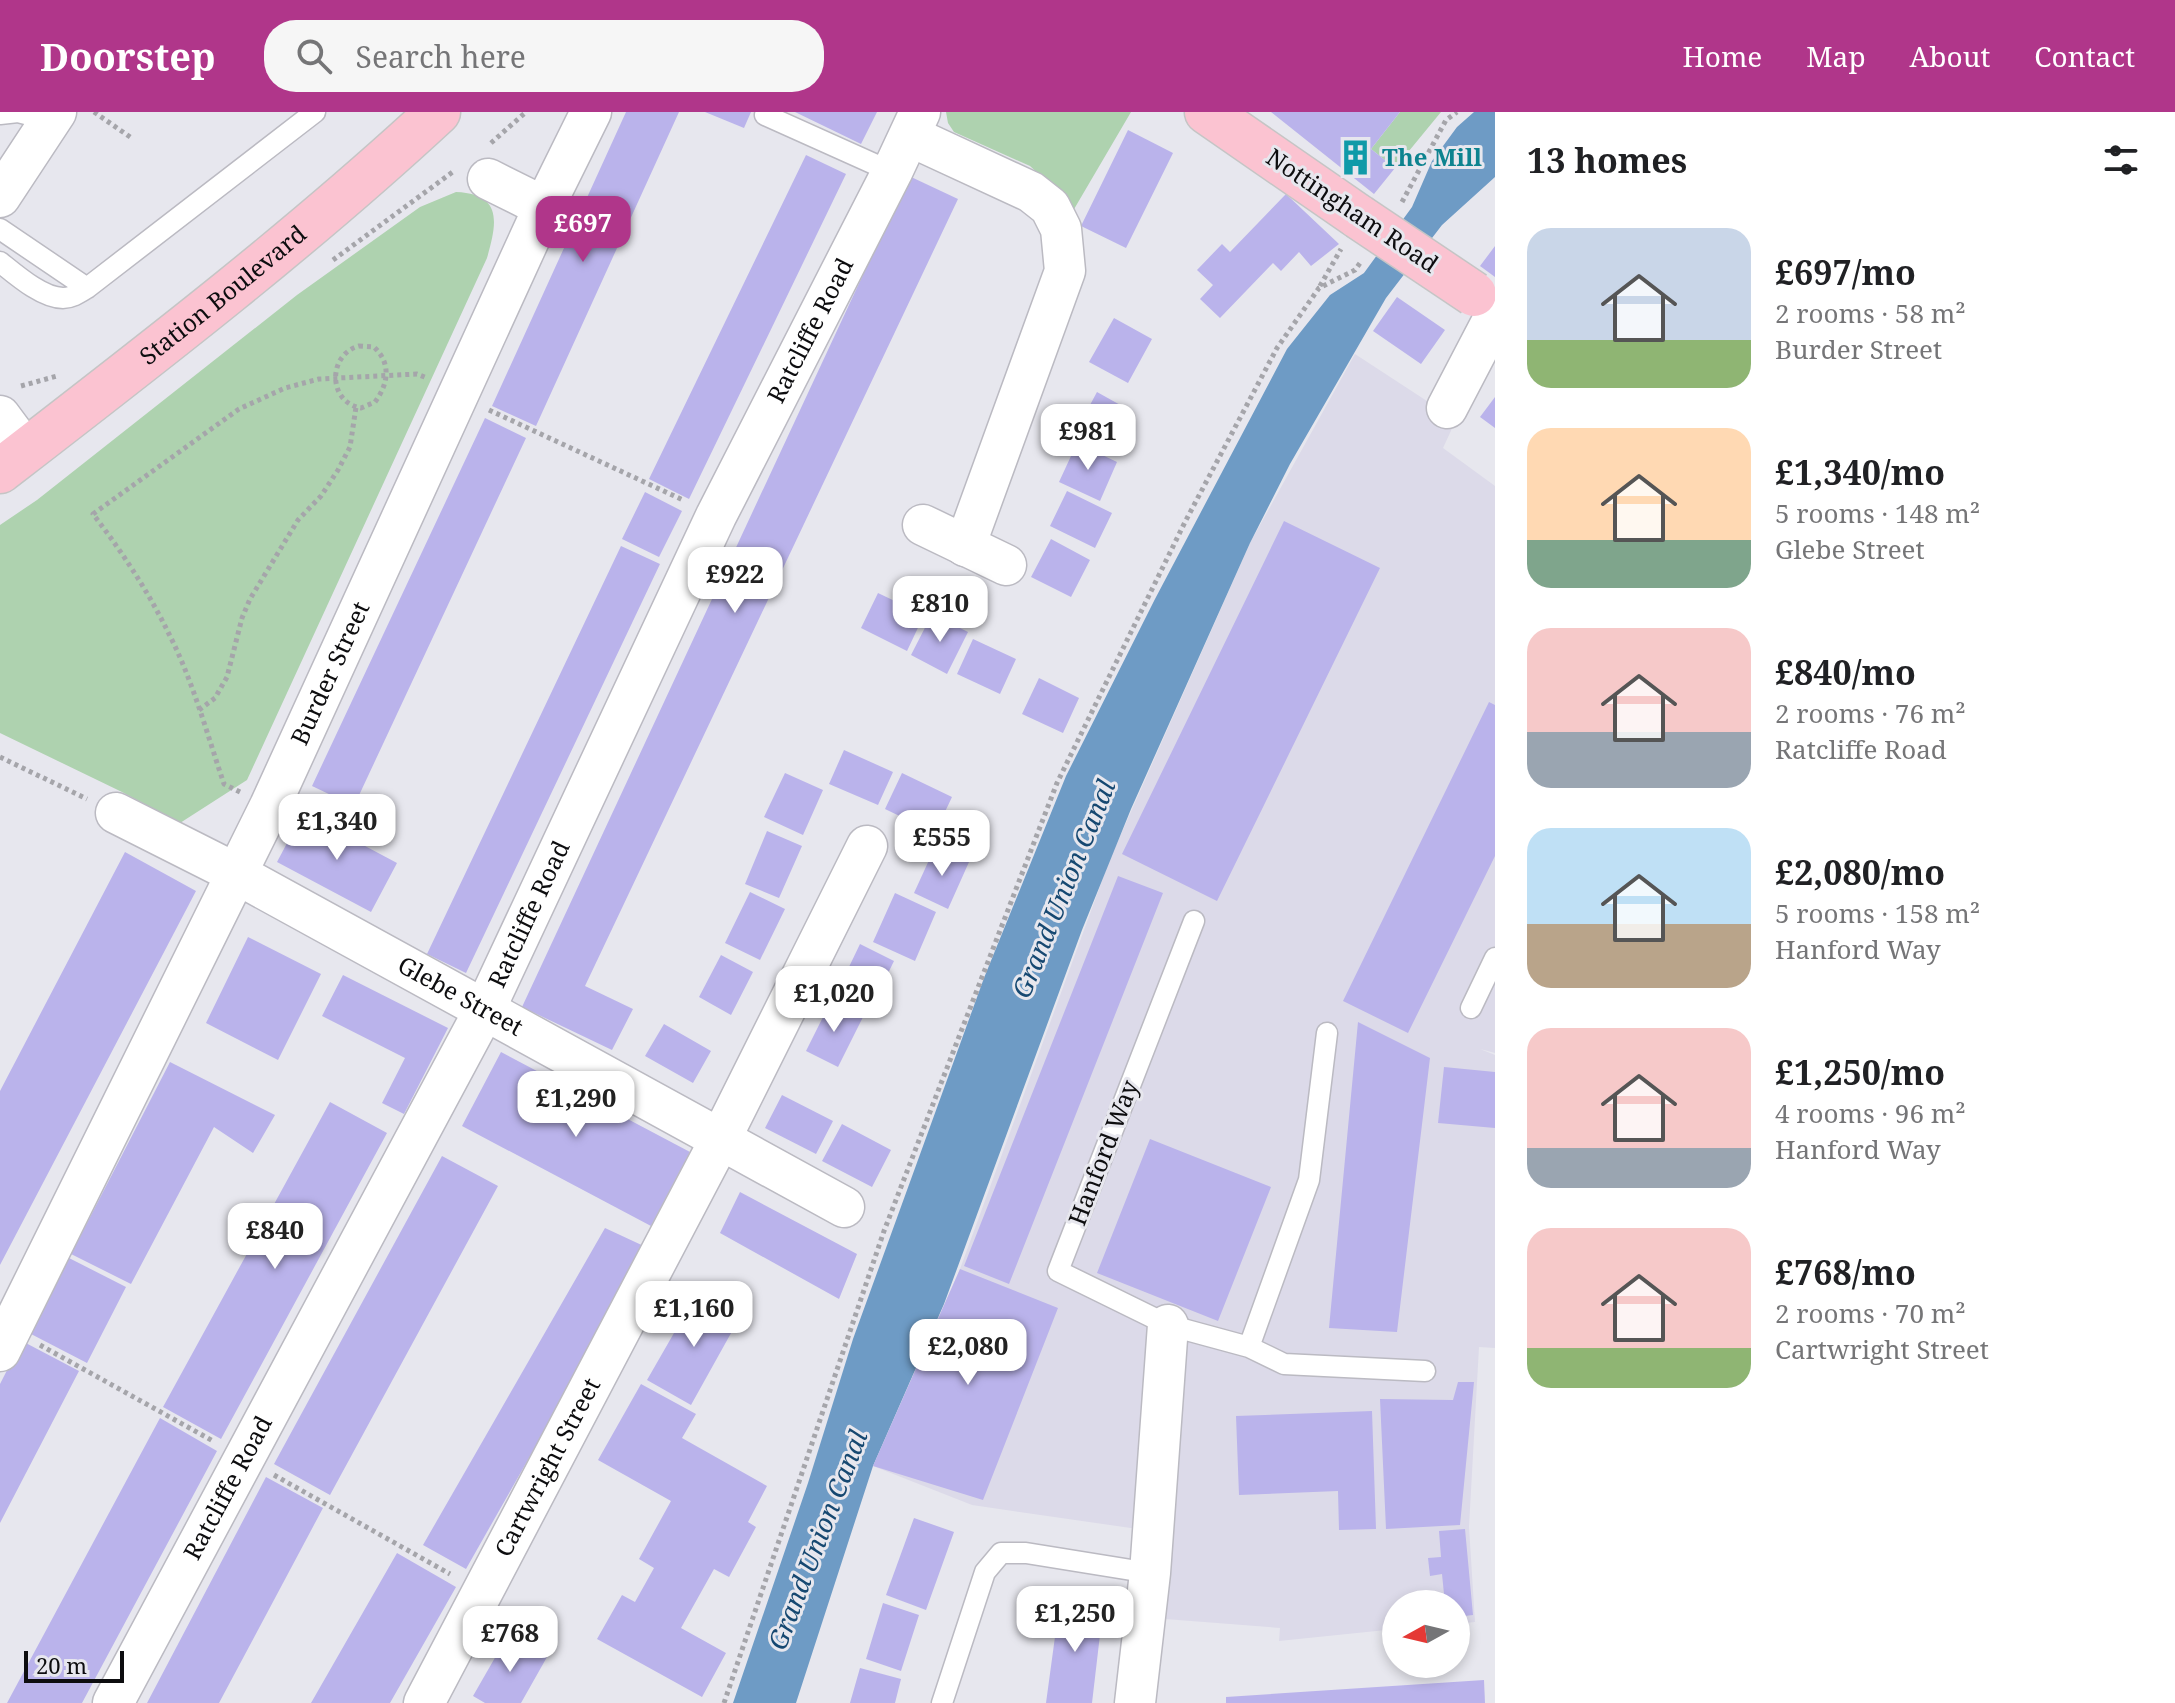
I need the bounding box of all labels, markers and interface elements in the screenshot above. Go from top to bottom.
search box [264,20,824,92]
text: Doorstep [40,30,216,82]
icon: search [292,34,336,78]
text: Search here [356,36,526,77]
text: Home [1683,37,1762,75]
text: Map [1806,37,1866,75]
text: About [1910,37,1990,75]
text: Contact [2034,37,2135,75]
text: 13 homes [1527,137,1687,183]
icon: filters [2099,138,2143,182]
building icon: The Mill [1337,139,1375,177]
street label: Nottingham Road [1260,140,1445,280]
place label: The Mill [1382,140,1482,173]
pin: £697 [536,196,630,264]
text: £697 [554,204,612,240]
street label: Station Boulevard [132,217,313,372]
text: £697/mo [1775,249,1916,295]
street label: Ratcliffe Road [759,252,860,408]
icon: home [1591,260,1687,356]
text: 2 rooms · 58 m² [1775,295,1966,331]
text: Burder Street [1775,331,1942,367]
pin: £981 [1041,404,1135,472]
text: £981 [1059,412,1117,448]
text: £1,340/mo [1775,449,1945,495]
icon: home [1591,460,1687,556]
text: 5 rooms · 148 m² [1775,495,1980,531]
text: Glebe Street [1775,531,1925,567]
pin: £922 [688,547,782,615]
text: £922 [706,555,764,591]
pin: £810 [893,576,987,644]
text: £810 [911,584,969,620]
street label: Burder Street [282,596,376,750]
text: £840/mo [1775,649,1916,695]
icon: home [1591,660,1687,756]
text: 2 rooms · 76 m² [1775,695,1966,731]
text: Ratcliffe Road [1775,731,1947,767]
water label: Grand Union Canal [1003,774,1123,1003]
pin: £1,340 [272,794,402,862]
text: £1,340 [297,802,377,838]
pin: £555 [895,810,989,878]
text: £555 [913,818,971,854]
street label: Ratcliffe Road [479,835,577,992]
text: £2,080/mo [1775,849,1945,895]
icon: home [1591,860,1687,956]
text: 5 rooms · 158 m² [1775,895,1980,931]
text: Hanford Way [1775,931,1941,967]
street label: Glebe Street [392,947,529,1043]
pin: £1,020 [769,966,899,1034]
text: £1,020 [794,974,874,1010]
text: £1,250/mo [1775,1049,1945,1095]
icon: home [1591,1060,1687,1156]
pin: £1,290 [511,1071,641,1139]
street label: Hanford Way [1060,1075,1146,1230]
text: £1,290 [536,1079,616,1115]
text: 4 rooms · 96 m² [1775,1095,1966,1131]
text: Hanford Way [1775,1131,1941,1167]
pin: £840 [228,1203,322,1271]
text: £840 [246,1211,304,1247]
text: £768/mo [1775,1249,1916,1295]
icon: home [1591,1260,1687,1356]
pin: £1,160 [629,1281,759,1349]
text: £1,160 [654,1289,734,1325]
text: 2 rooms · 70 m² [1775,1295,1966,1331]
pin: £2,080 [903,1319,1033,1387]
text: £2,080 [928,1327,1008,1363]
text: Cartwright Street [1775,1331,1989,1367]
street label: Cartwright Street [486,1372,607,1562]
street label: Ratcliffe Road [175,1409,279,1565]
water label: Grand Union Canal [759,1425,876,1655]
pin: £1,250 [1010,1586,1140,1654]
north arrow [1382,1590,1470,1678]
map controls [1382,1590,1470,1678]
text: £1,250 [1035,1594,1115,1630]
pin: £768 [463,1606,557,1674]
text: £768 [481,1614,539,1650]
scale bar [24,1647,124,1683]
text: 20 m [36,1650,87,1680]

